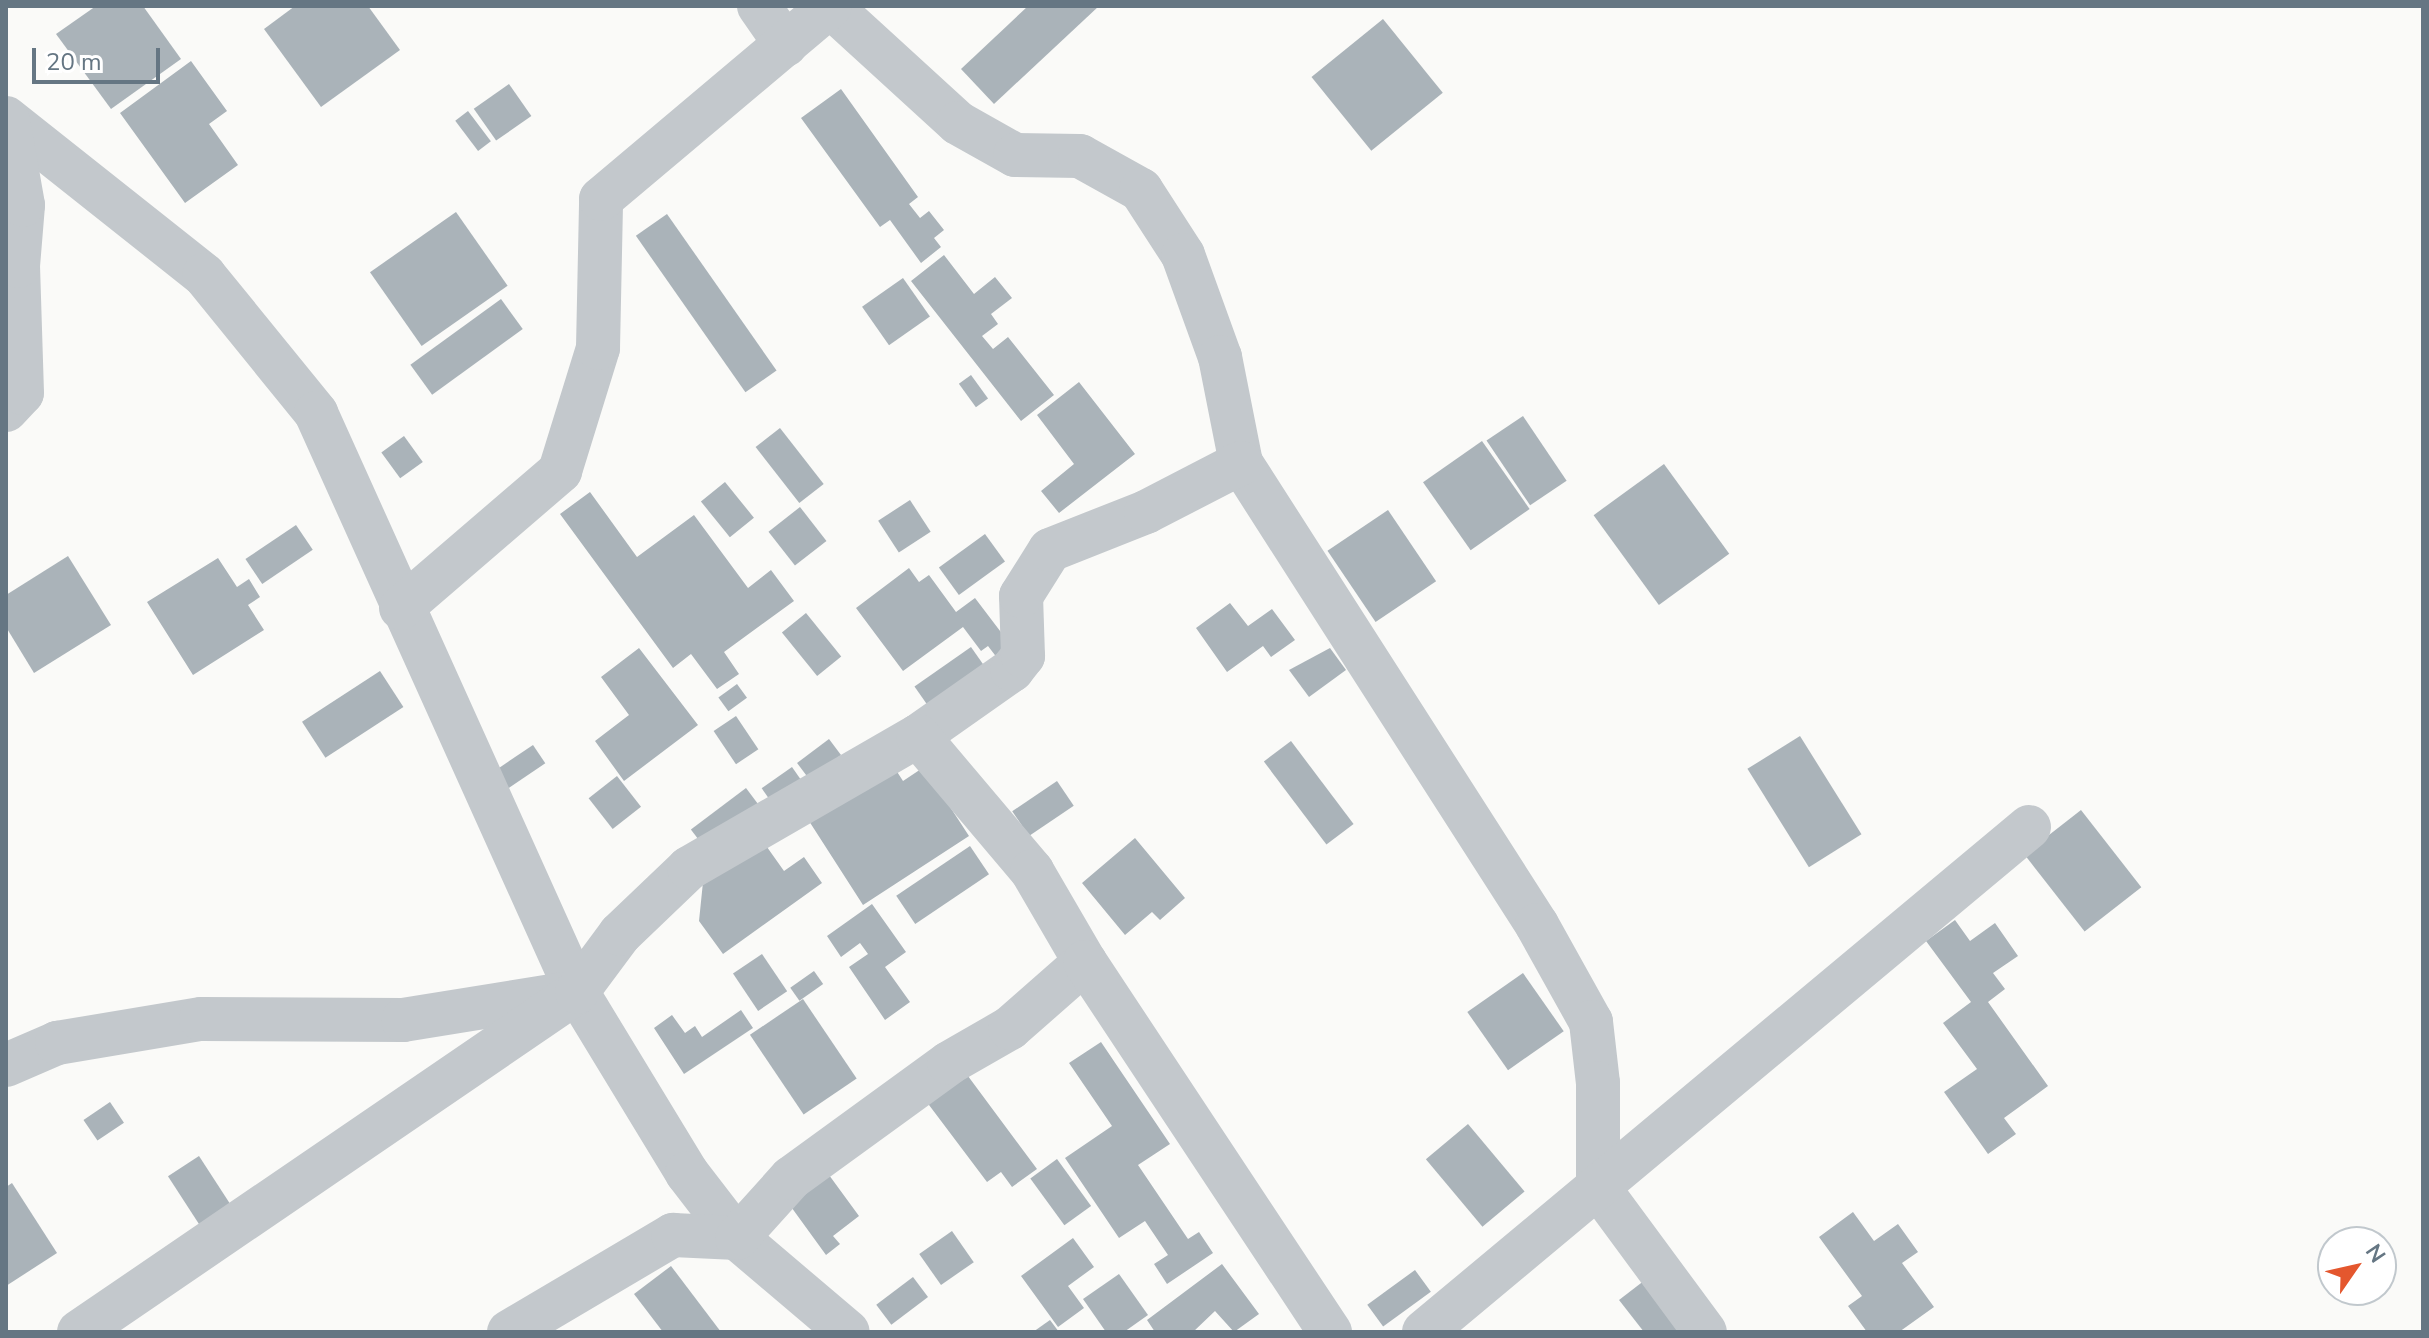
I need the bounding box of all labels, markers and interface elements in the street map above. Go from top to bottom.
scale bar [36,32,164,82]
text: 20 m [46,46,102,78]
north arrow [2317,1226,2397,1306]
text: N [2358,1238,2392,1269]

